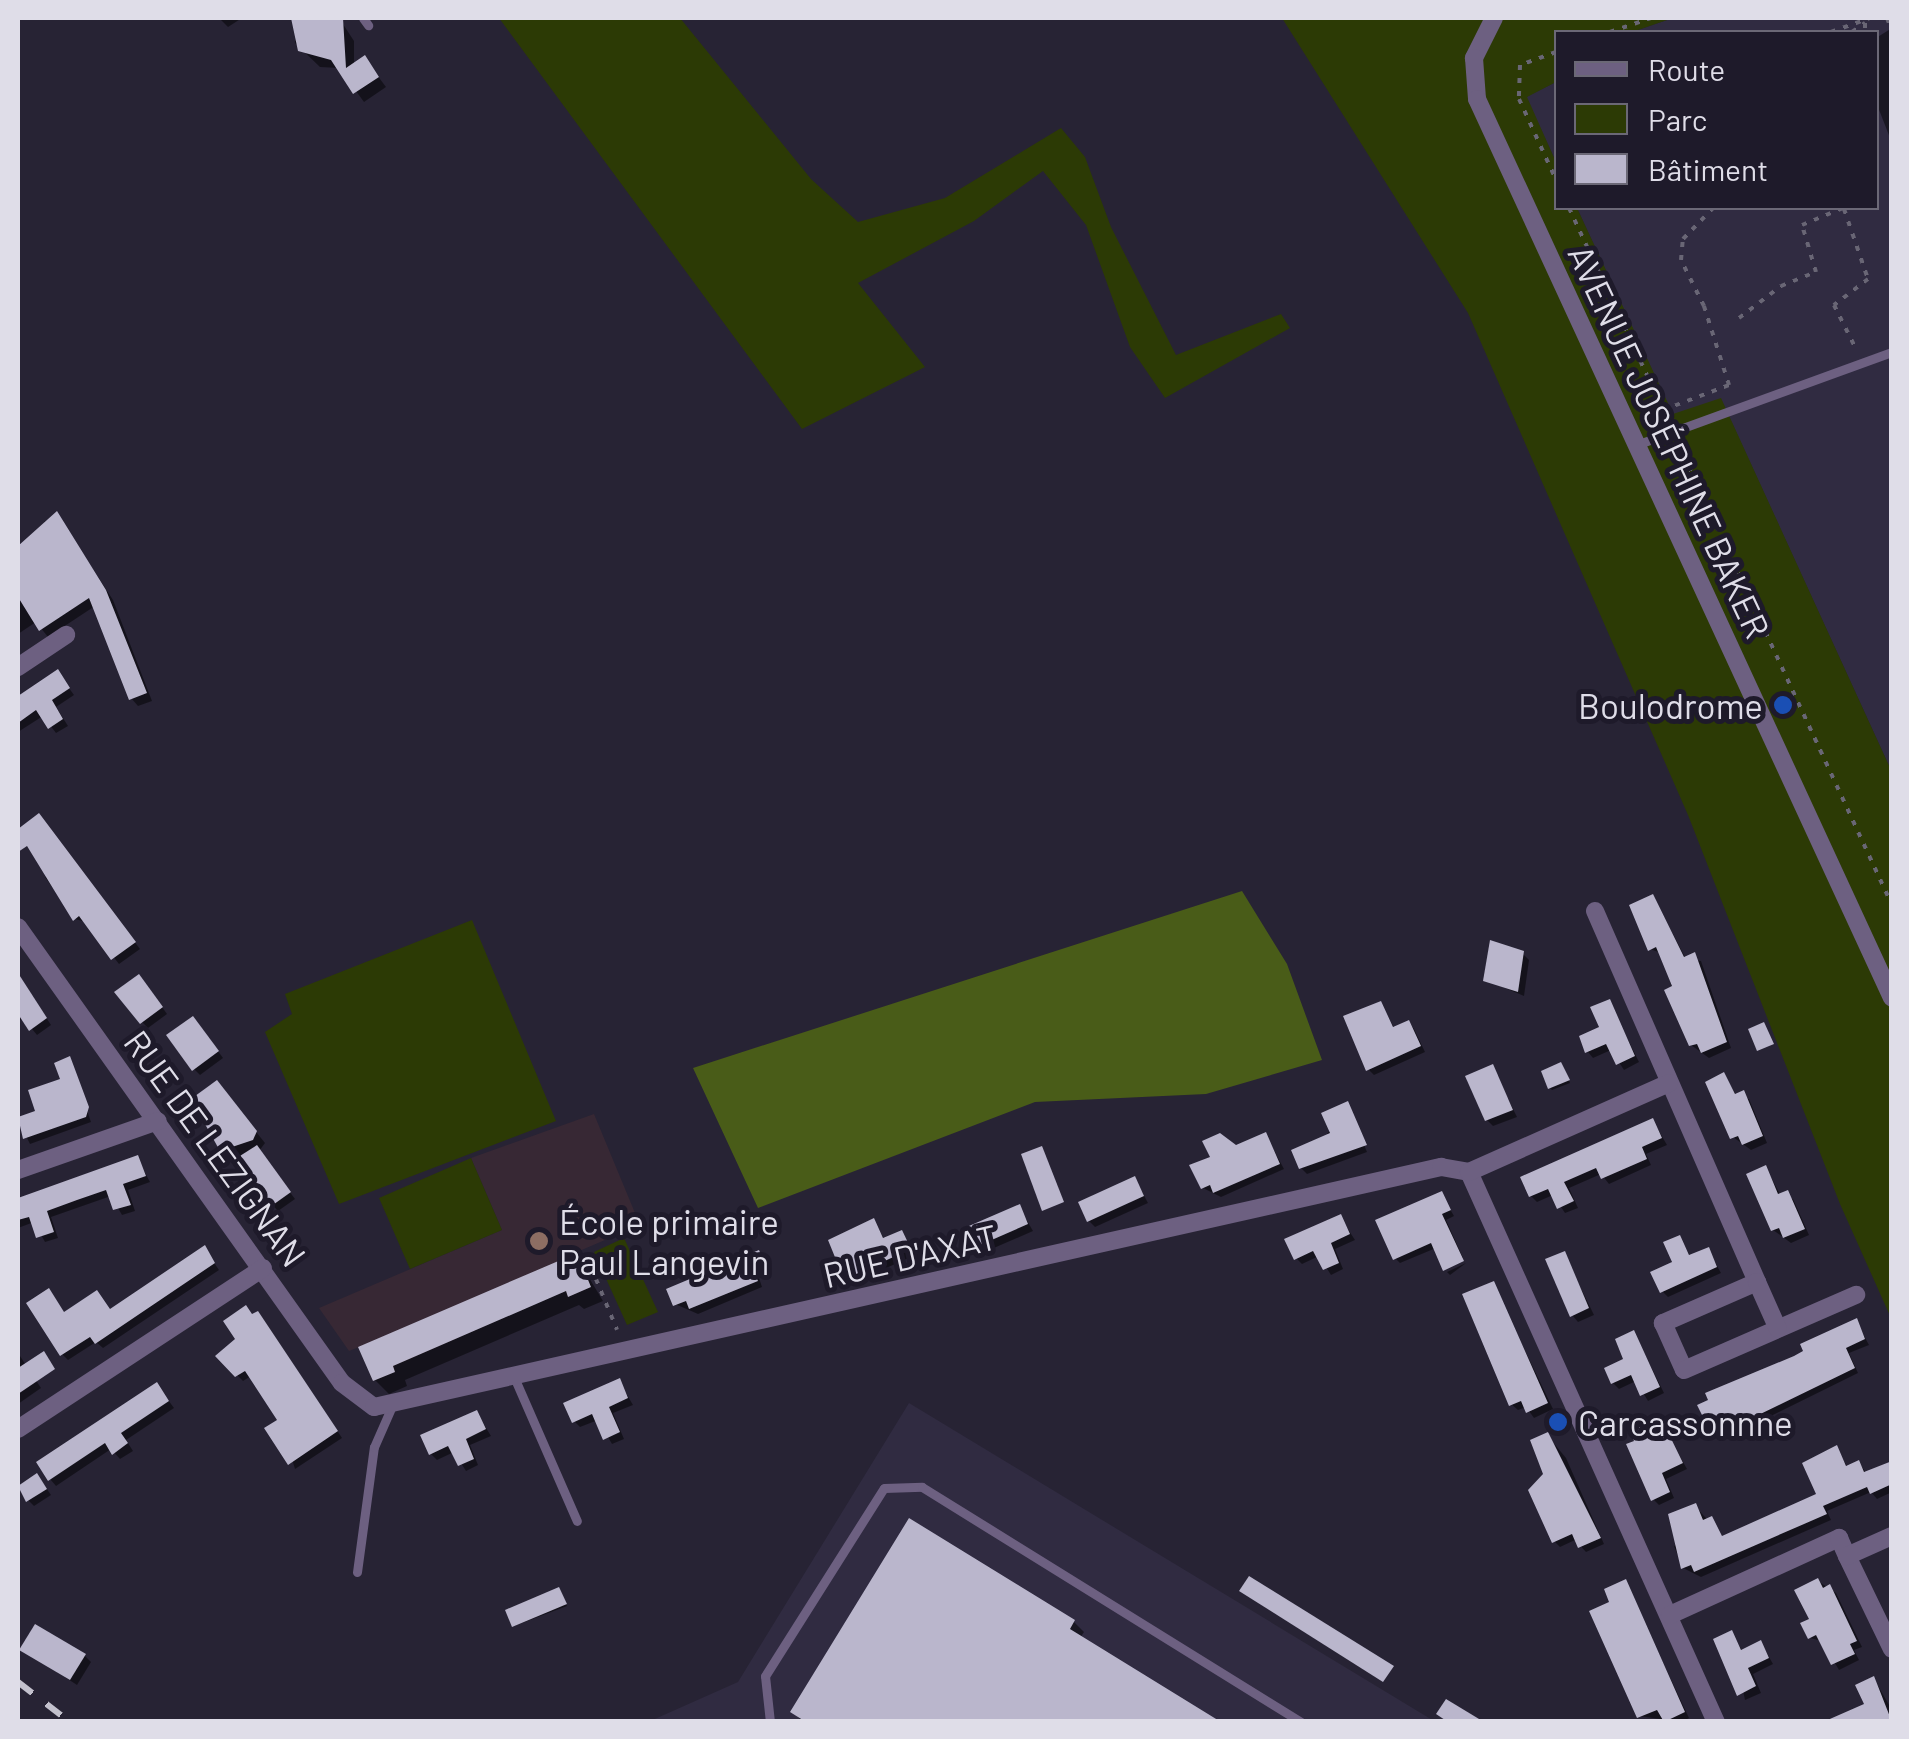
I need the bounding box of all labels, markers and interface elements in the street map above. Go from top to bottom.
legend [1554,30,1879,210]
text: Route [1648,51,1725,87]
text: Parc [1648,101,1707,137]
text: Bâtiment [1648,151,1768,187]
street label: AVENUE JOSÉPHINE BAKER [1560,238,1780,644]
place label: Boulodrome [1578,684,1763,726]
marker: Boulodrome [1772,694,1794,716]
street label: RUE DE LEZIGNAN [116,1022,316,1274]
place label: École primaire Paul Langevin [559,1200,779,1282]
street label: RUE D'AXAT [819,1215,1001,1295]
marker: École primaire Paul Langevin [528,1230,550,1252]
place label: Carcassonnne [1578,1401,1793,1443]
marker: Carcassonnne [1547,1411,1569,1433]

